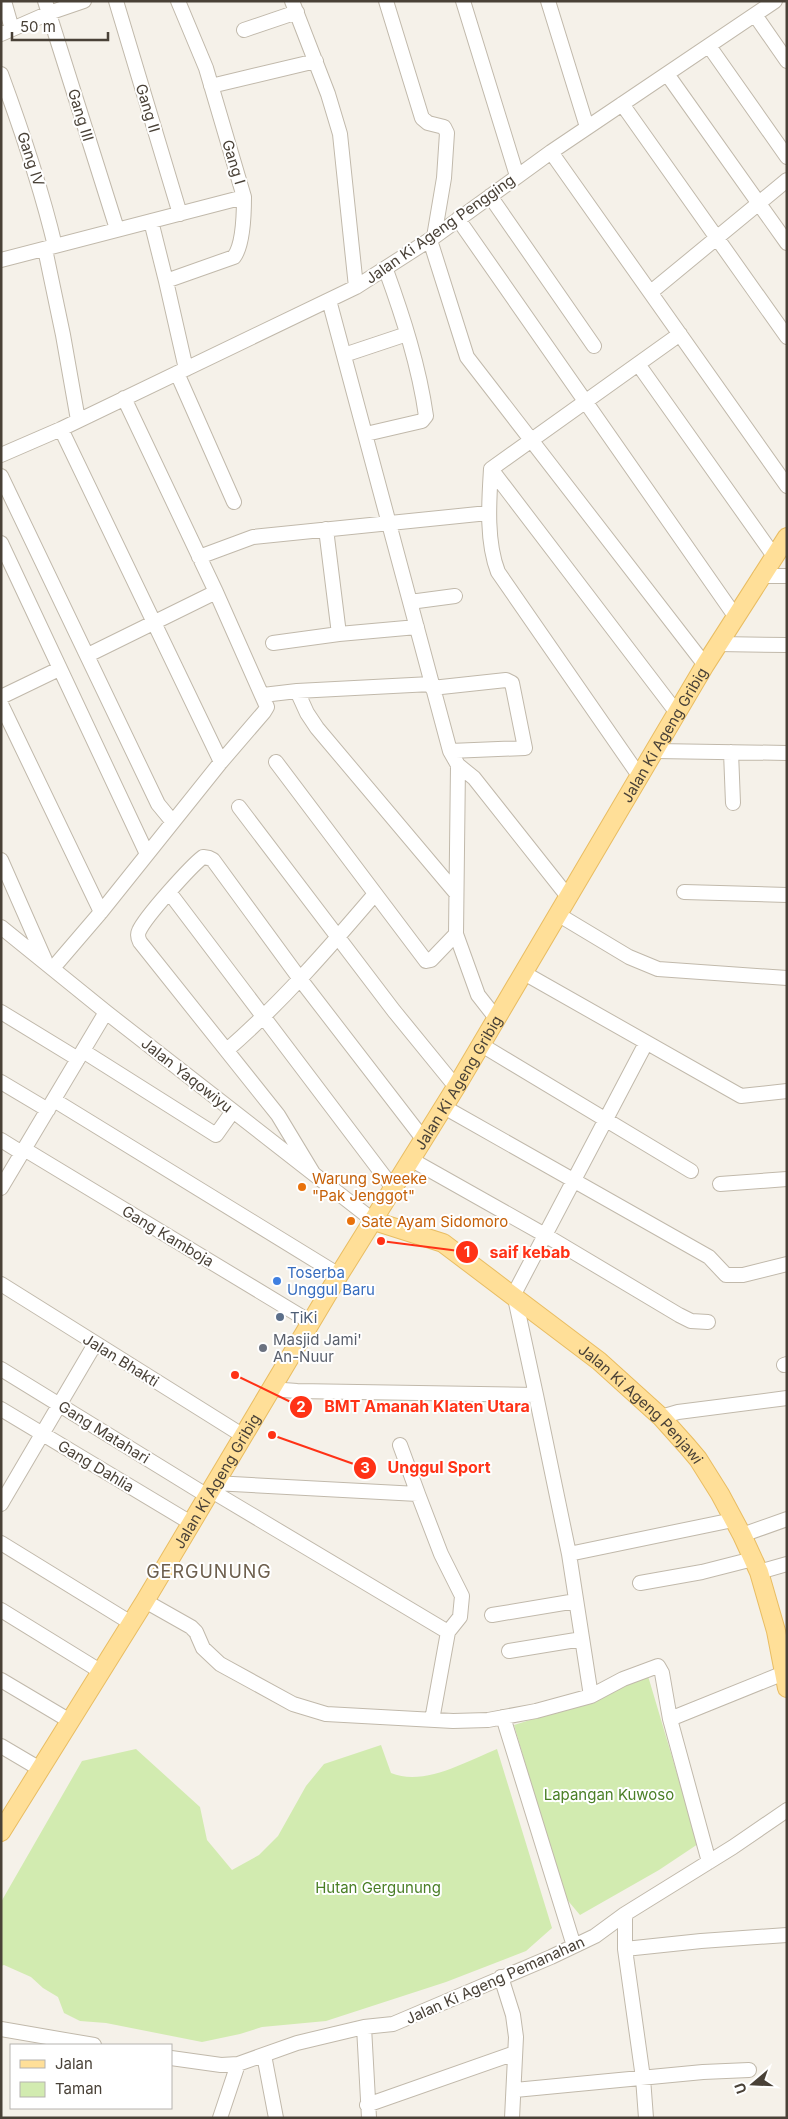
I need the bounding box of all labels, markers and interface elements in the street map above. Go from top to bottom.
scale bar [12,10,109,42]
text: 50 m [20,17,56,36]
street label: Gang II [132,81,164,135]
street label: Gang III [64,86,98,144]
street label: Gang IV [13,129,49,189]
street label: Gang I [218,137,250,187]
street label: Jalan Ki Ageng Pengging [362,170,518,288]
street label: Jalan Ki Ageng Gribig [617,664,711,806]
street label: Jalan Ki Ageng Gribig [410,1012,506,1153]
street label: Jalan Yaqowiyu [138,1033,236,1117]
place label: Warung Sweeke "Pak Jenggot" [312,1169,427,1205]
marker: Warung Sweeke "Pak Jenggot" [296,1181,308,1193]
street label: Gang Kamboja [119,1201,217,1271]
place label: Sate Ayam Sidomoro [361,1212,508,1231]
marker: Sate Ayam Sidomoro [345,1215,357,1227]
callout: saif kebab [455,1237,581,1268]
text: 1 [464,1242,470,1261]
text: saif kebab [490,1242,570,1262]
place label: Toserba Unggul Baru [287,1263,375,1299]
marker: Toserba Unggul Baru [271,1275,283,1287]
place label: TiKi [290,1308,317,1327]
marker: TiKi [274,1311,286,1323]
street label: Jalan Bhakti [79,1329,163,1391]
place label: Masjid Jami' An-Nuur [273,1330,362,1366]
street label: Jalan Ki Ageng Penjawi [575,1340,708,1467]
marker: Masjid Jami' An-Nuur [257,1342,269,1354]
callout: BMT Amanah Klaten Utara [289,1391,539,1422]
street label: Gang Matahari [55,1396,153,1468]
text: BMT Amanah Klaten Utara [324,1396,530,1416]
text: 2 [296,1397,306,1416]
street label: Jalan Ki Ageng Gribig [169,1410,264,1552]
street label: Gang Dahlia [54,1436,138,1496]
callout: Unggul Sport [353,1452,501,1483]
text: Unggul Sport [387,1457,491,1477]
text: 3 [360,1458,370,1477]
district label: GERGUNUNG [146,1561,272,1582]
park label: Lapangan Kuwoso [544,1785,674,1804]
park label: Hutan Gergunung [315,1878,441,1897]
street label: Jalan Ki Ageng Pemanahan [402,1932,588,2028]
legend [10,2044,172,2109]
text: Jalan [55,2054,93,2073]
north arrow [728,2059,778,2109]
text: Taman [55,2079,102,2098]
text: U [731,2081,750,2096]

